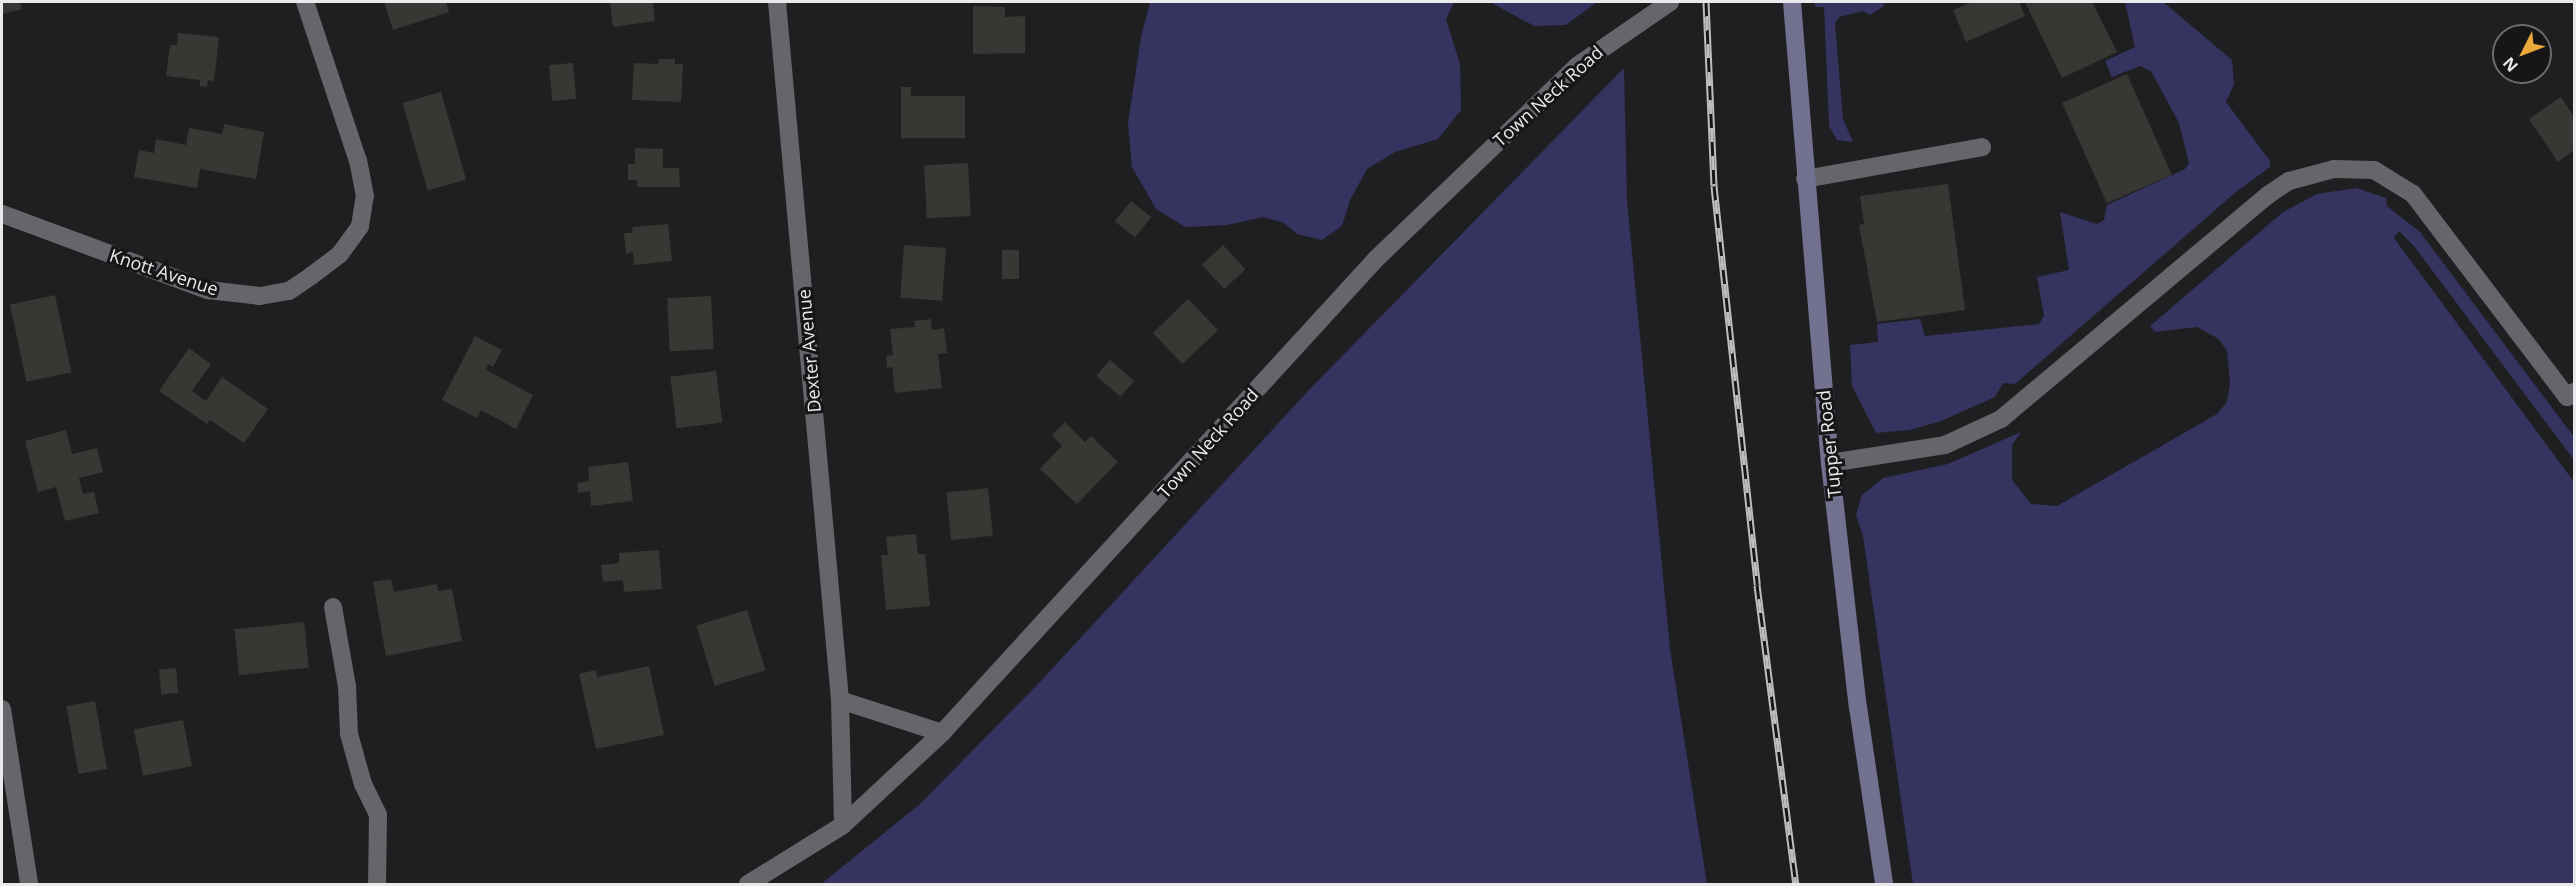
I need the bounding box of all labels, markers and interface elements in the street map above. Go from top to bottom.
north arrow [2492,24,2552,84]
street label: Town Neck Road [1489,41,1607,151]
text: N [2498,53,2523,77]
street label: Knott Avenue [107,244,221,300]
street label: Dexter Avenue [793,288,825,414]
street label: Town Neck Road [1153,384,1263,502]
street label: Tupper Road [1813,389,1845,499]

